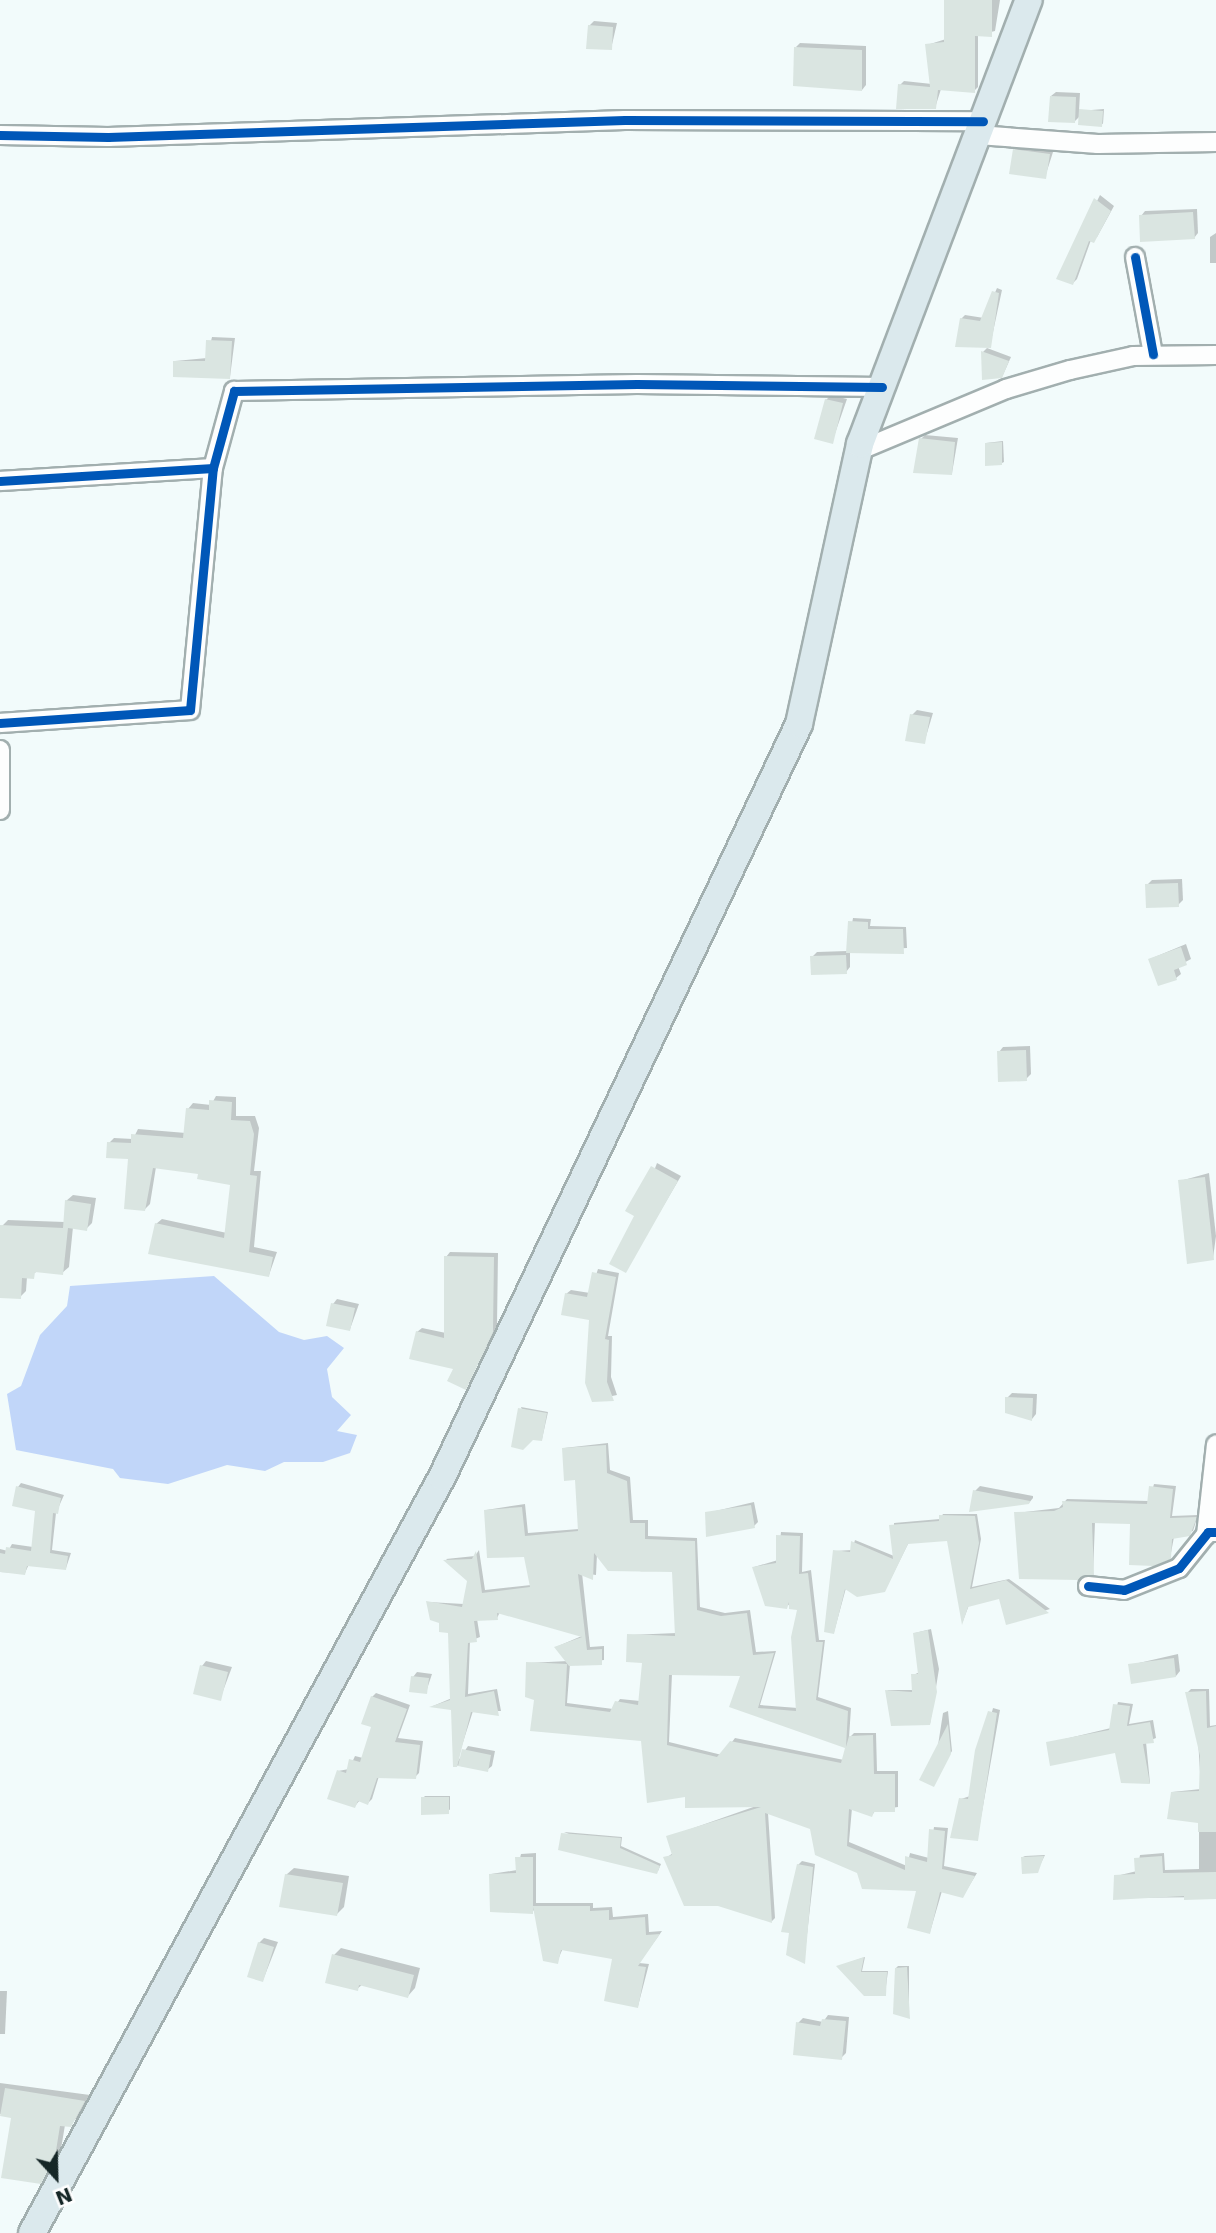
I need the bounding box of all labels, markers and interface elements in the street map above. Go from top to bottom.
north arrow [21,2142,91,2212]
text: N [52,2183,75,2210]

